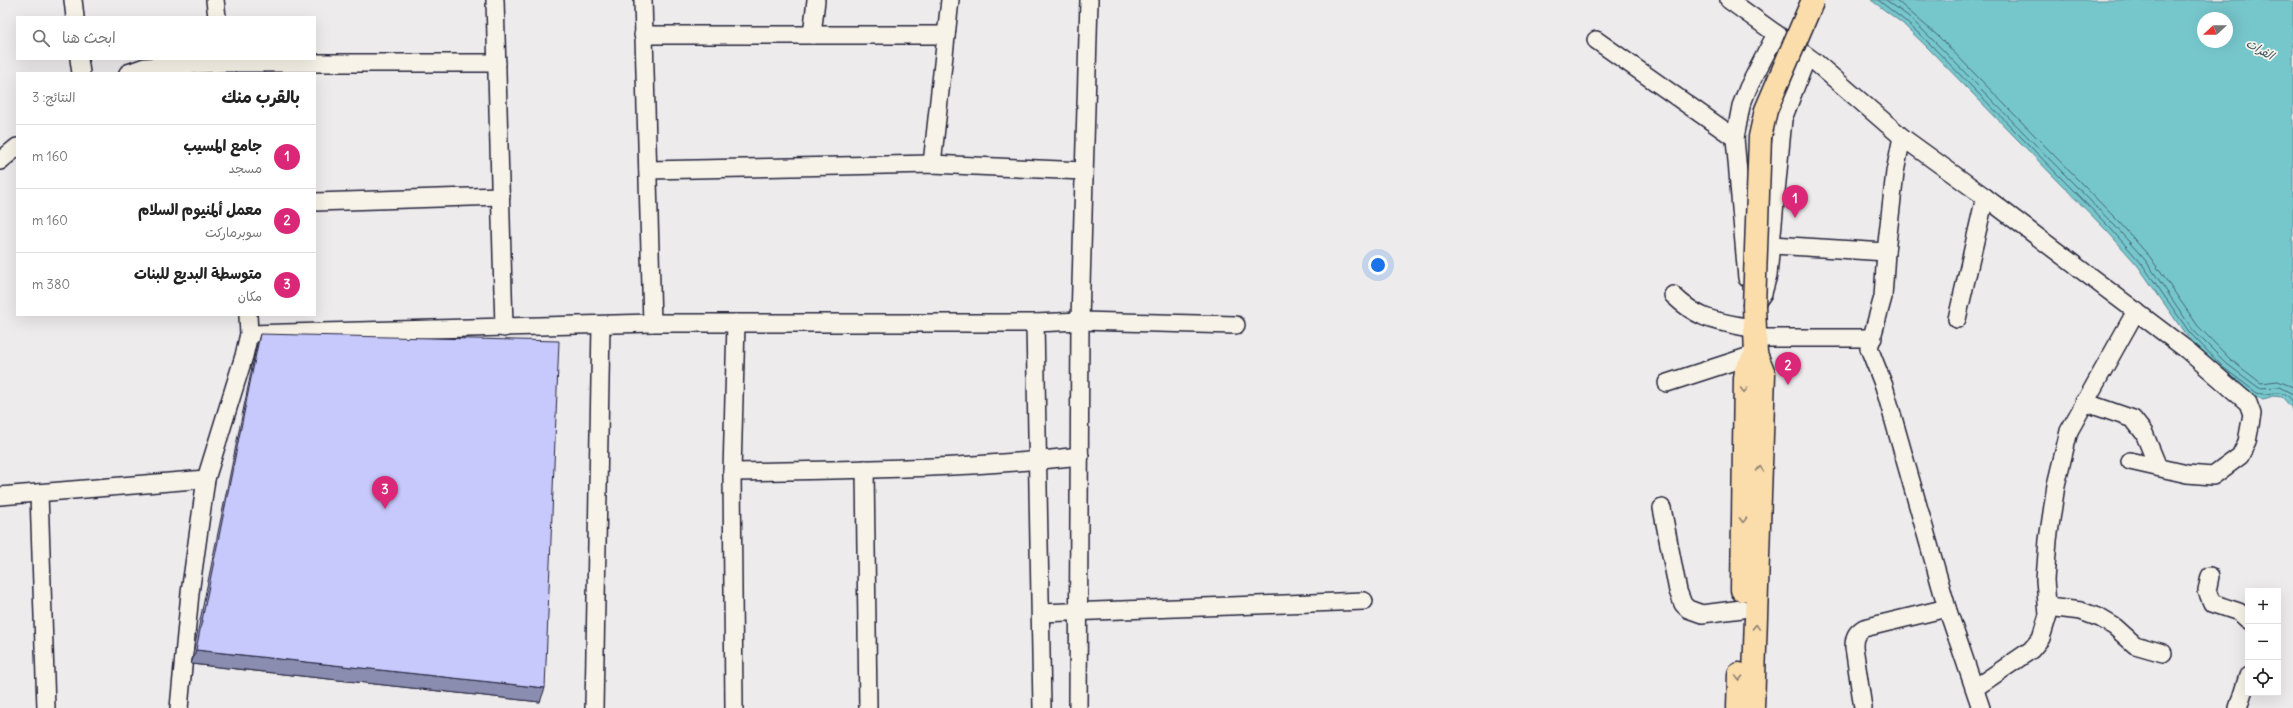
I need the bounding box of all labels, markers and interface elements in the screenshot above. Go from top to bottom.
north arrow [2197,12,2233,48]
search box [16,16,316,60]
icon: search [30,27,52,49]
text: ابحث هنا [62,28,116,47]
water label: الفرات [2243,35,2278,64]
text: بالقرب منك [221,86,300,108]
text: النتائج: 3 [32,89,75,106]
text: جامع المسيب [183,136,262,155]
text: 160 m [32,148,68,165]
text: 1 [284,148,290,165]
text: مسجد [229,160,262,177]
pin: 1 [1782,185,1808,218]
text: معمل ألمنيوم السلام [138,200,262,219]
text: 160 m [32,212,68,229]
text: 2 [283,212,291,229]
text: سوبرماركت [205,224,262,241]
your location [1368,255,1388,275]
text: متوسطة البديع للبنات [134,264,262,283]
text: 380 m [32,276,70,293]
text: 3 [283,276,291,293]
text: مكان [238,288,262,305]
pin: 2 [1775,352,1801,385]
one-way arrow [1740,387,1749,393]
one-way arrow [1756,466,1765,472]
pin: 3 [372,476,398,509]
one-way arrow [1739,517,1747,523]
map controls [2245,588,2281,696]
button: + [2245,588,2281,624]
one-way arrow [1751,624,1760,630]
button: − [2245,624,2281,660]
button: locate [2245,660,2281,696]
one-way arrow [1735,675,1743,681]

